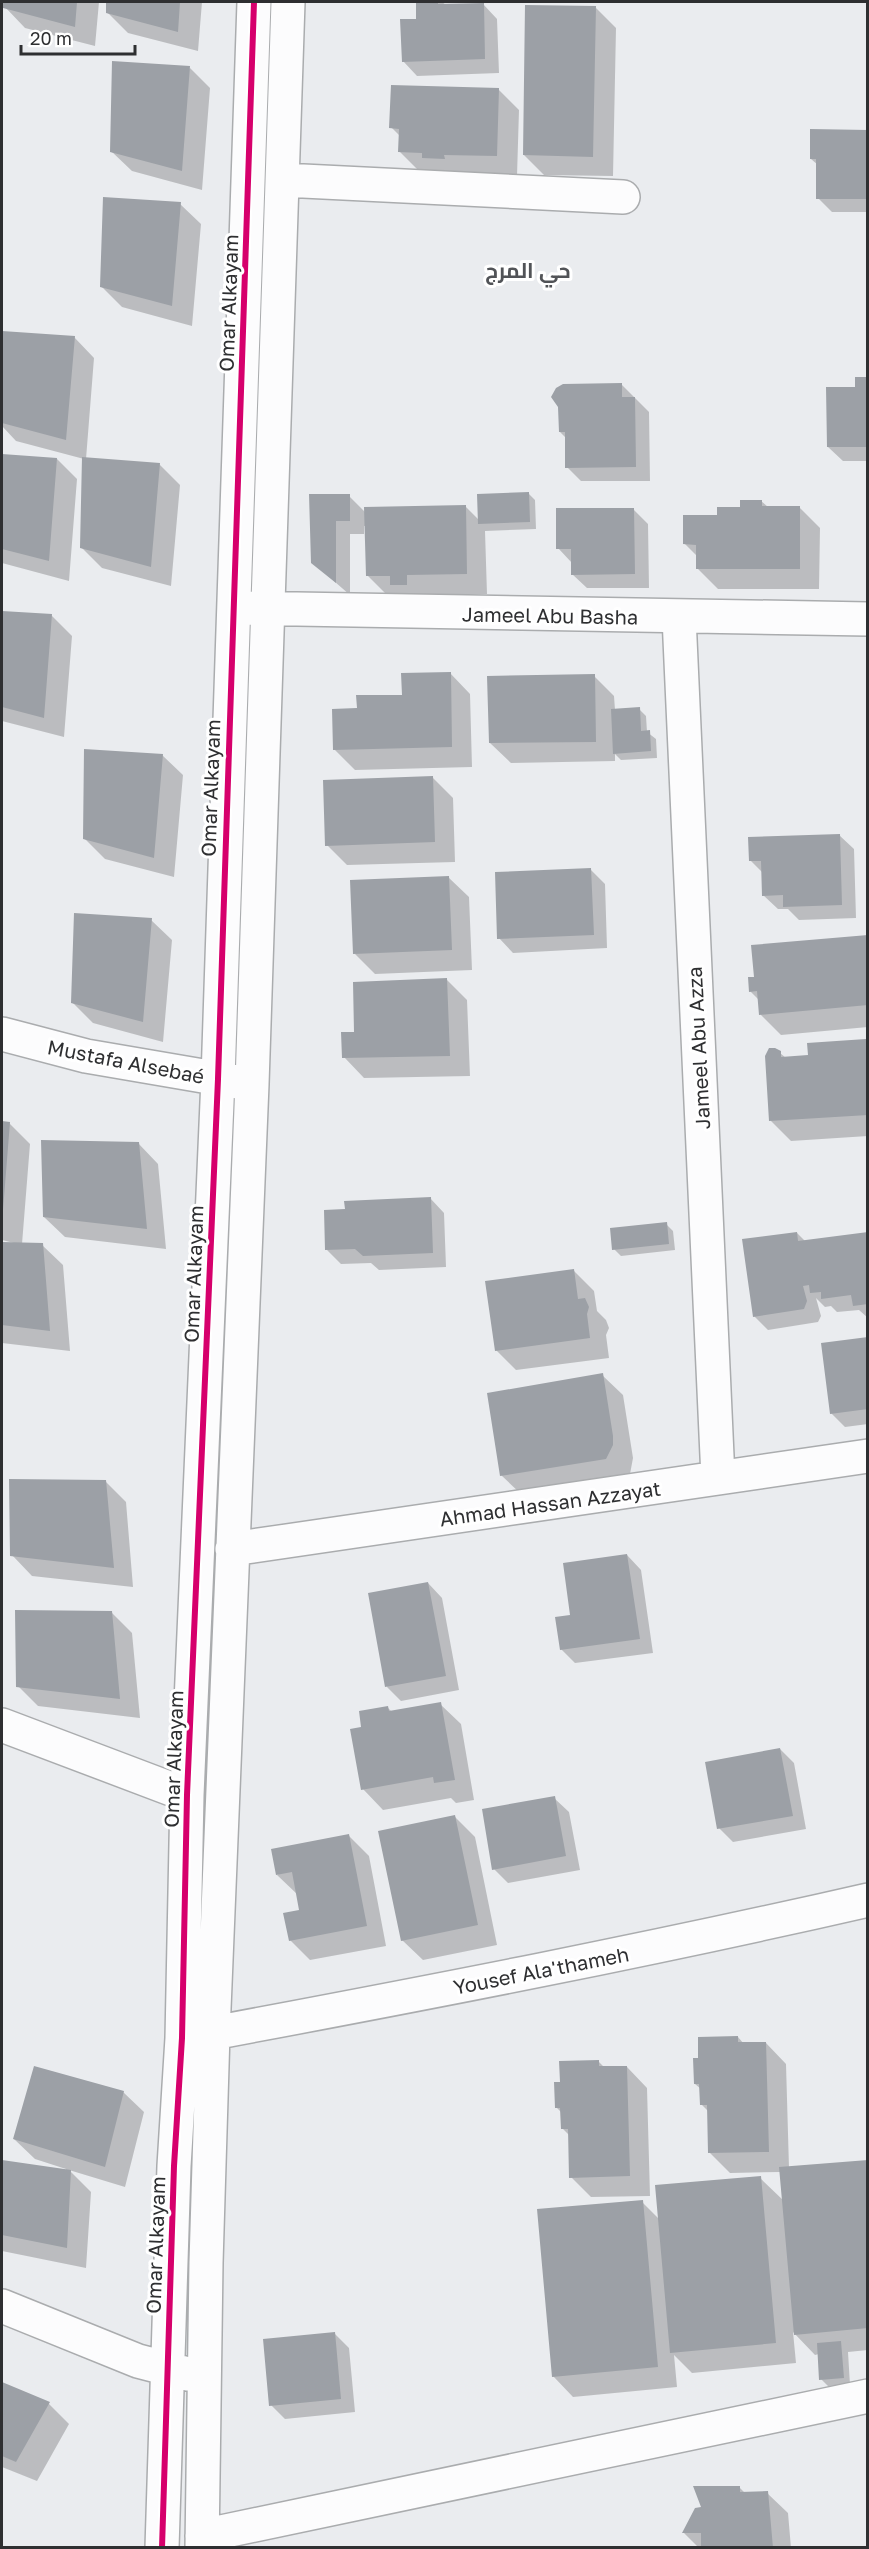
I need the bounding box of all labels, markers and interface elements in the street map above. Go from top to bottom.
scale bar [21,18,135,56]
text: 20 m [30,27,72,49]
street label: Omar Alkayam [214,234,242,372]
district label: حي المرج [485,257,571,288]
street label: Jameel Abu Basha [462,601,638,629]
street label: Omar Alkayam [196,719,224,857]
street label: Jameel Abu Azza [682,966,714,1130]
street label: Mustafa Alsebaé [46,1034,206,1088]
street label: Omar Alkayam [179,1205,207,1343]
street label: Ahmad Hassan Azzayat [438,1476,662,1530]
street label: Omar Alkayam [159,1690,187,1828]
street label: Yousef Ala'thameh [451,1941,631,1999]
street label: Omar Alkayam [141,2176,169,2314]

